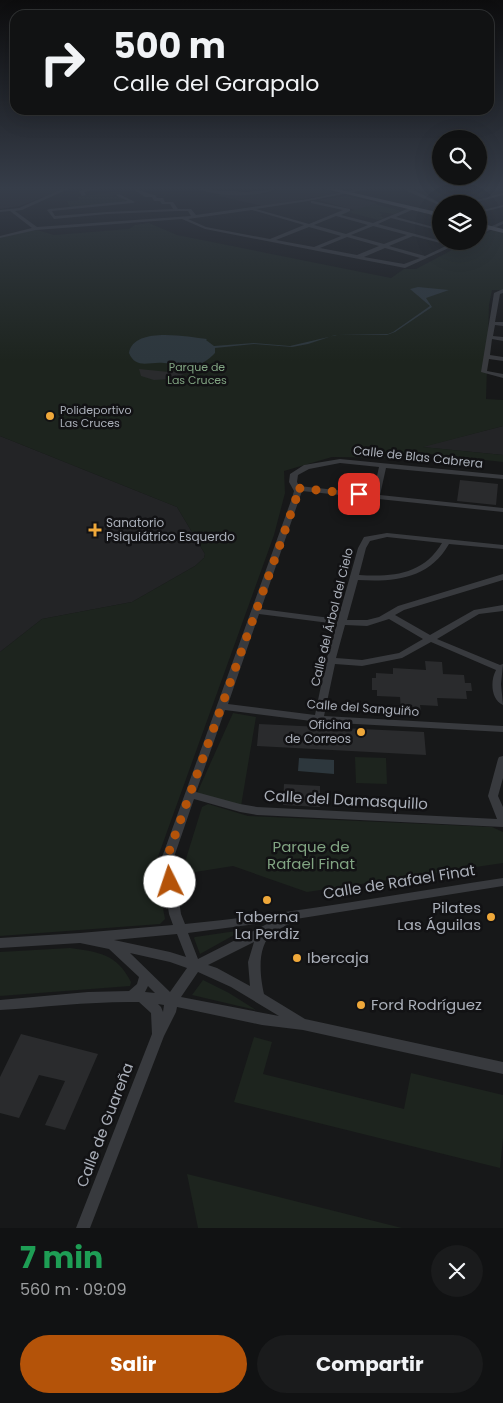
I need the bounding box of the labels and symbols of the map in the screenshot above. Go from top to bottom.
park label: Parque de Las Cruces [167,359,227,388]
place label: Polideportivo Las Cruces [60,402,132,431]
marker: Polideportivo Las Cruces [44,410,56,422]
street label: Calle de Blas Cabrera [352,441,484,472]
pin [338,473,380,515]
place label: Sanatorio Psiquiátrico Esquerdo [106,514,235,545]
marker: Sanatorio Psiquiátrico Esquerdo [88,523,102,537]
street label: Calle del Árbol del Cielo [306,546,357,688]
street label: Calle del Sanguiño [306,695,420,720]
place label: Oficina de Correos [285,716,351,747]
marker: Oficina de Correos [355,726,367,738]
street label: Calle del Damasquillo [264,785,429,814]
park label: Parque de Rafael Finat [267,836,355,874]
position arrow [143,855,195,907]
street label: Calle de Rafael Finat [321,859,476,904]
marker: Taberna La Perdiz [261,894,273,906]
place label: Pilates Las Águilas [397,897,481,935]
place label: Taberna La Perdiz [235,906,300,944]
marker: Pilates Las Águilas [485,911,497,923]
place label: Ibercaja [307,947,369,968]
marker: Ibercaja [291,952,303,964]
place label: Ford Rodríguez [371,994,482,1015]
marker: Ford Rodríguez [355,999,367,1011]
street label: Calle de Guareña [71,1059,138,1190]

